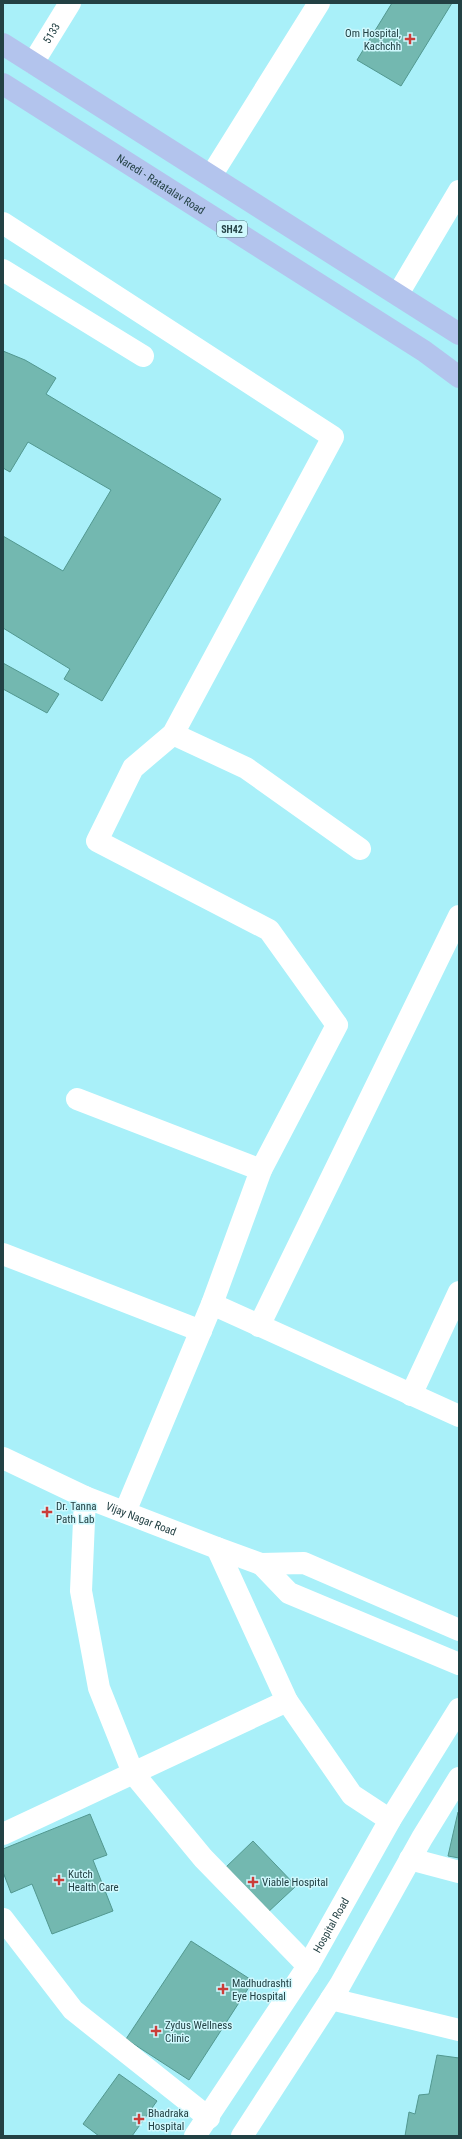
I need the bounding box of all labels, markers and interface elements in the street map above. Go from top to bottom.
street label: 5133 [41,21,63,46]
place label: Om Hospital, Kachchh [345,27,401,53]
marker: Om Hospital, Kachchh [404,33,416,45]
street label: Naredi - Ratatalav Road [114,152,207,217]
road number: SH42 [217,221,247,237]
place label: Dr. Tanna Path Lab [56,1500,97,1526]
street label: Vijay Nagar Road [104,1500,178,1539]
marker: Dr. Tanna Path Lab [41,1506,53,1518]
place label: Kutch Health Care [68,1868,119,1894]
marker: Kutch Health Care [53,1874,65,1886]
marker: Viable Hospital [247,1876,259,1888]
place label: Viable Hospital [262,1876,328,1889]
street label: Hospital Road [311,1896,352,1955]
place label: Madhudrashti Eye Hospital [232,1977,292,2003]
marker: Madhudrashti Eye Hospital [217,1983,229,1995]
place label: Zydus Wellness Clinic [165,2019,232,2045]
marker: Zydus Wellness Clinic [150,2025,162,2037]
place label: Bhadraka Hospital [148,2107,189,2133]
marker: Bhadraka Hospital [133,2113,145,2125]

